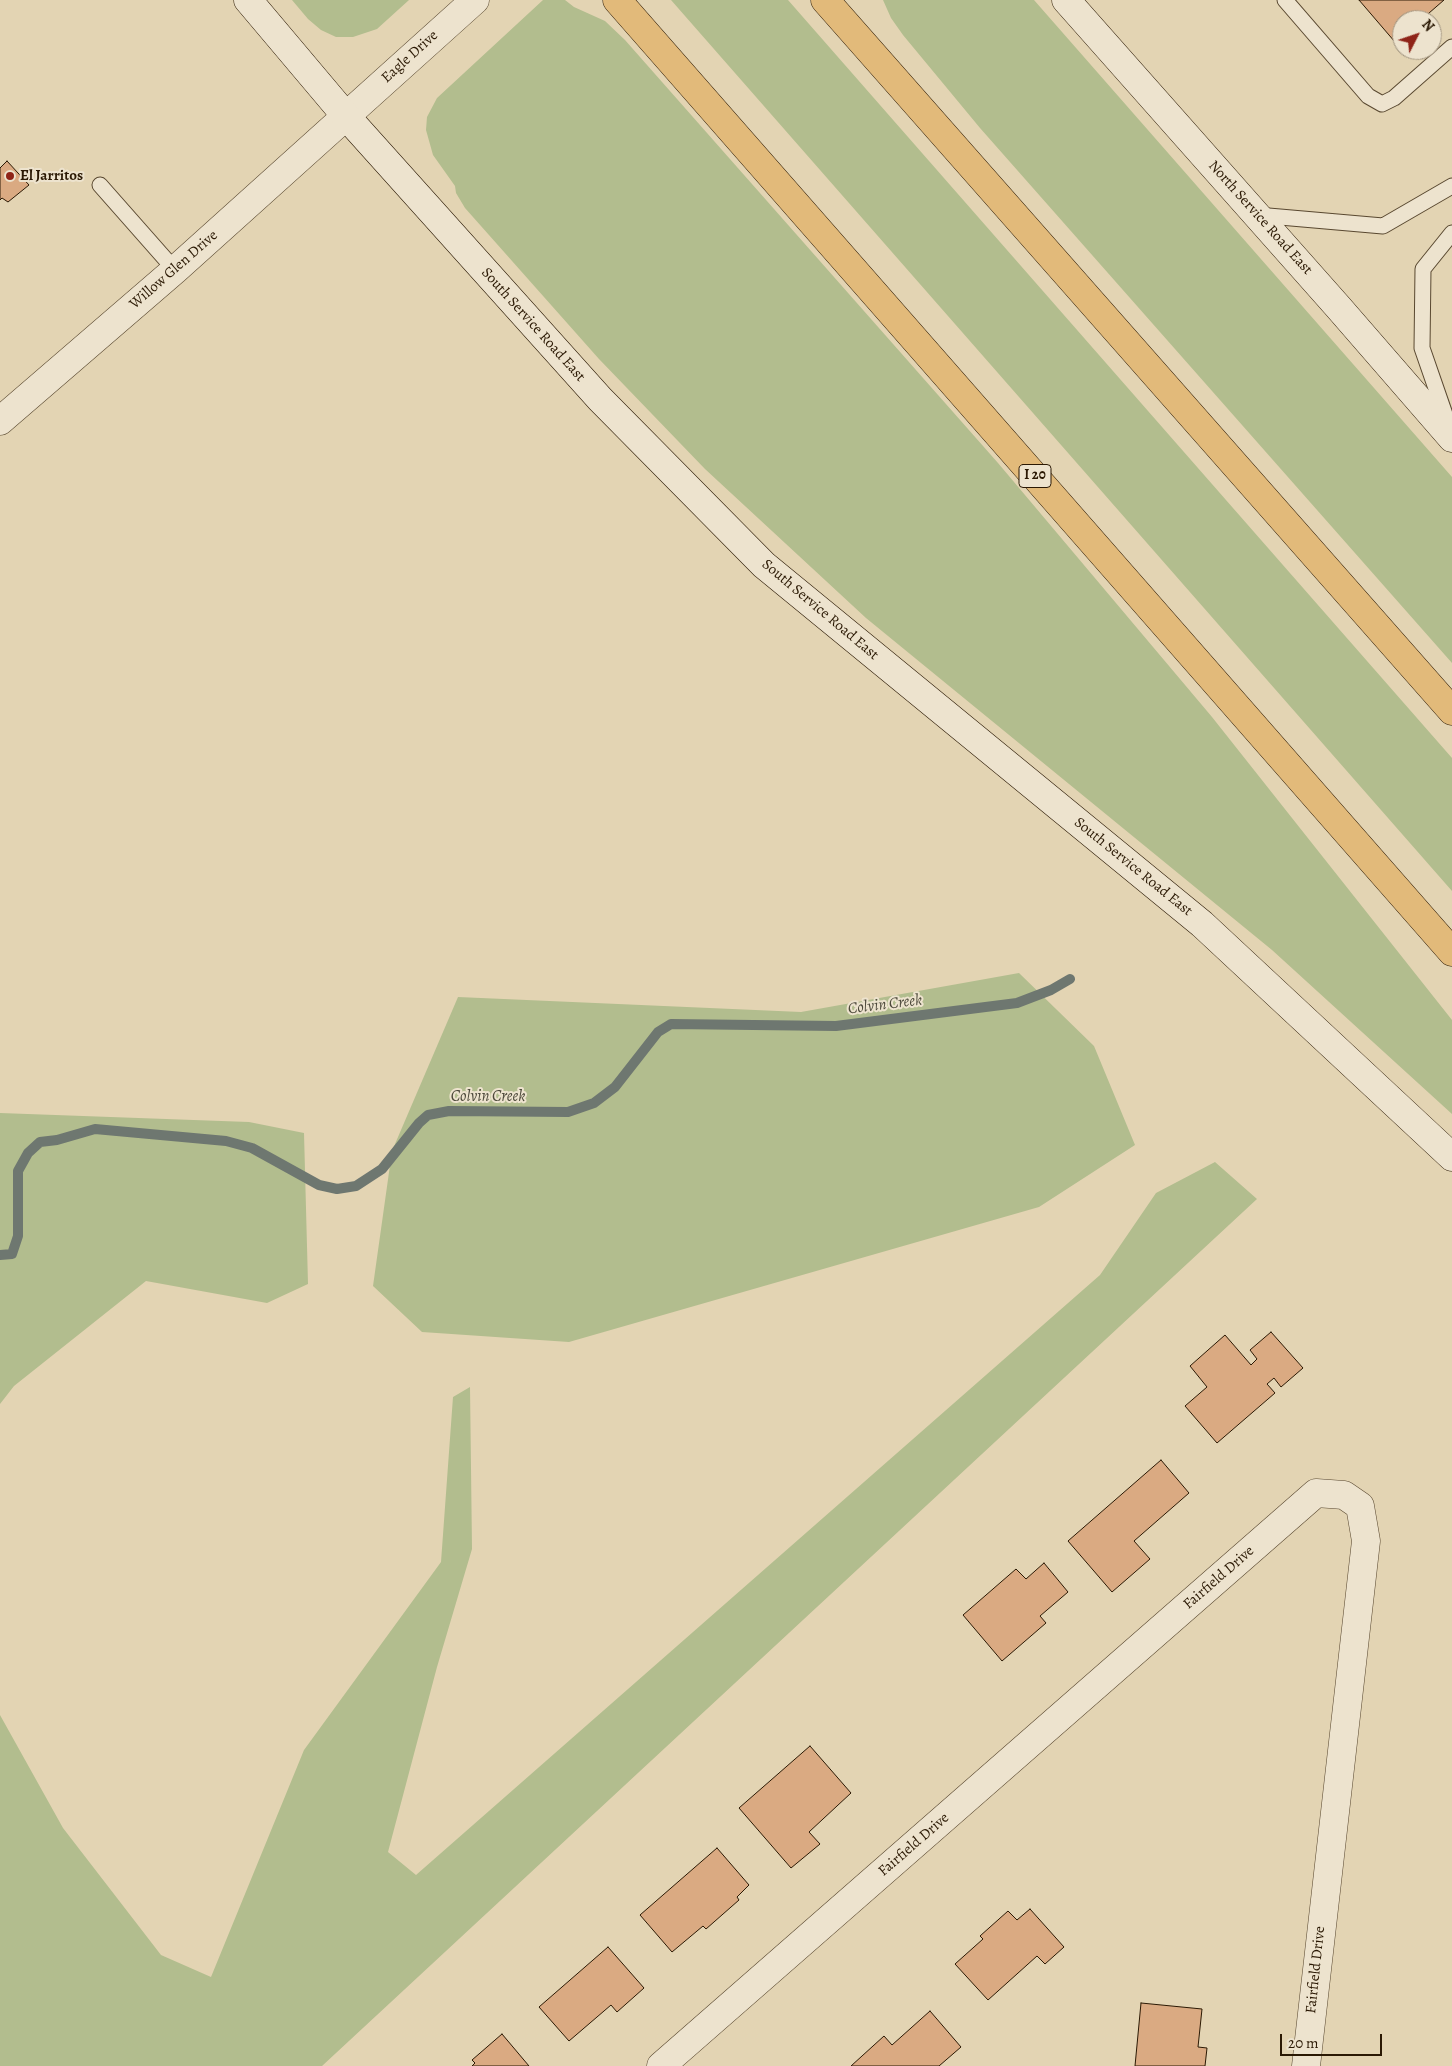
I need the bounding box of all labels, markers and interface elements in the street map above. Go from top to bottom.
north arrow [1392,10,1442,60]
text: N [1417,15,1438,36]
street label: Eagle Drive [378,27,442,87]
street label: North Service Road East [1204,157,1316,279]
place label: El Jarritos [20,167,83,185]
marker: El Jarritos [4,170,16,182]
street label: Willow Glen Drive [126,227,222,313]
street label: South Service Road East [477,264,589,386]
road number: I 20 [1019,464,1051,488]
street label: South Service Road East [758,556,882,664]
street label: South Service Road East [1070,814,1196,920]
water label: Colvin Creek [847,991,923,1019]
water label: Colvin Creek [451,1087,525,1107]
street label: Fairfield Drive [1180,1542,1258,1614]
street label: Fairfield Drive [875,1809,953,1881]
street label: Fairfield Drive [1302,1925,1330,2015]
scale bar [1282,2024,1384,2056]
text: 20 m [1288,2033,1319,2053]

